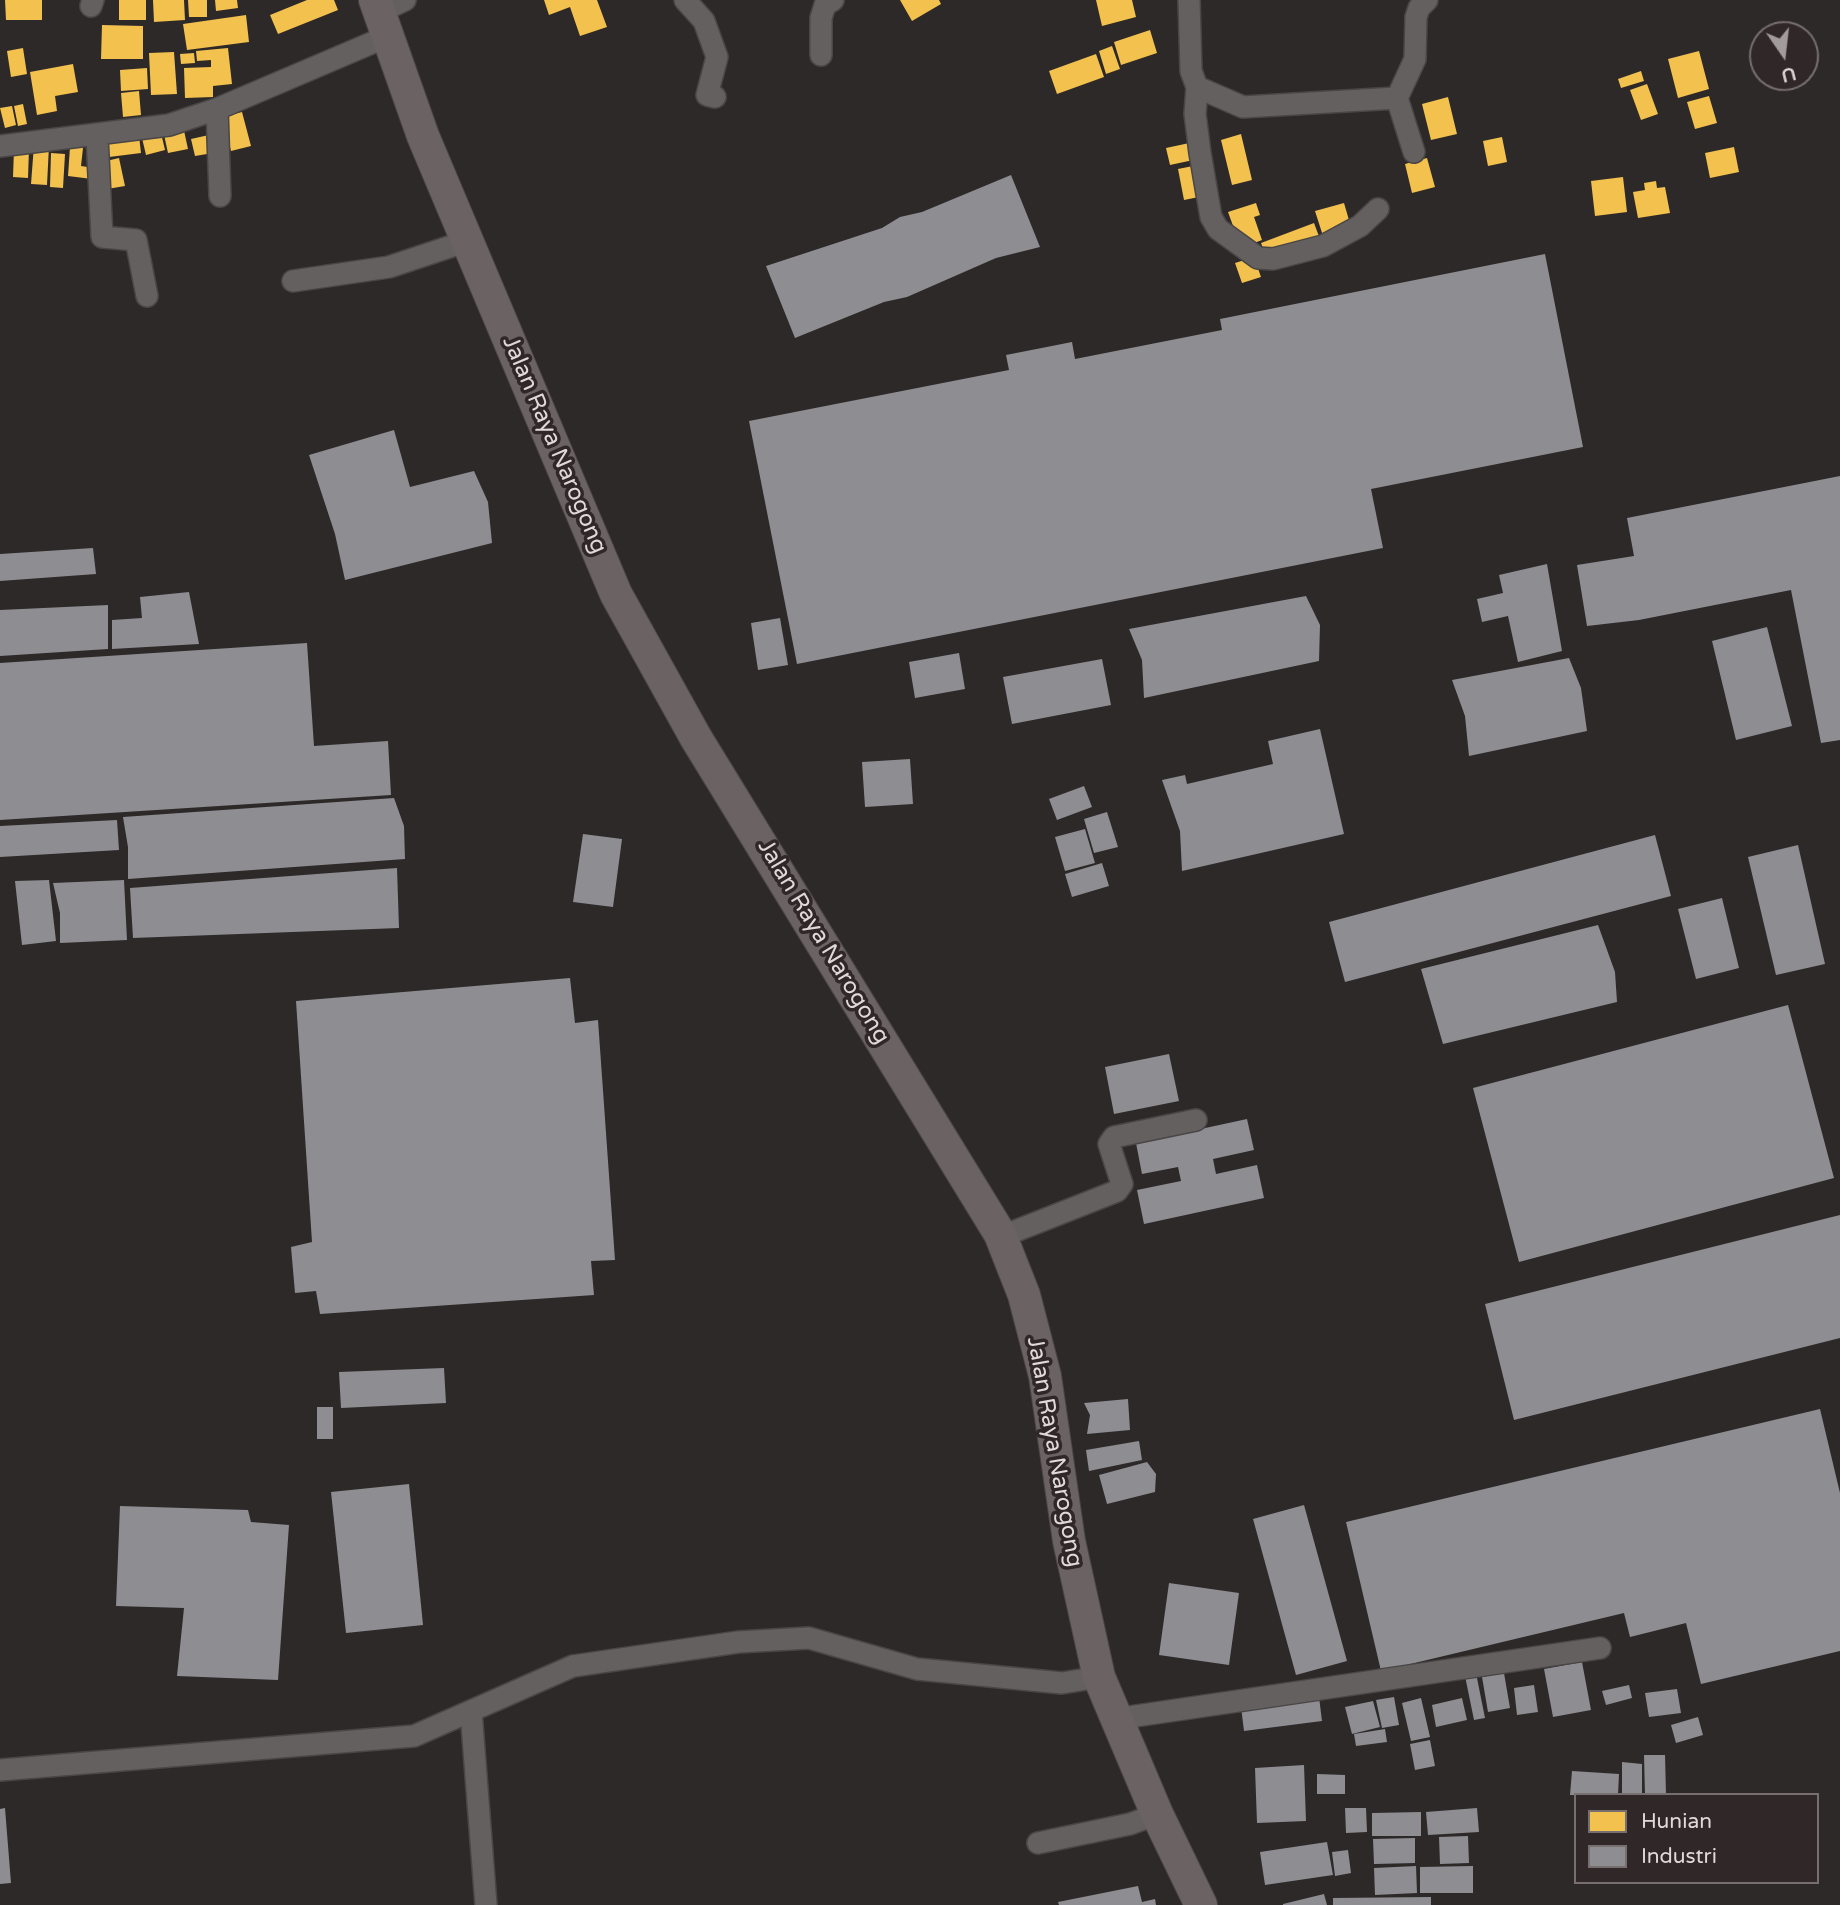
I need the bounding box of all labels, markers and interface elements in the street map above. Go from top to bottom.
north arrow [1749,21,1819,91]
text: U [1779,62,1798,87]
street label: Jalan Raya Narogong [496,332,612,558]
street label: Jalan Raya Narogong [751,835,895,1049]
street label: Jalan Raya Narogong [1020,1335,1088,1569]
legend [1574,1793,1819,1884]
text: Hunian [1641,1809,1712,1834]
text: Industri [1641,1844,1717,1869]

